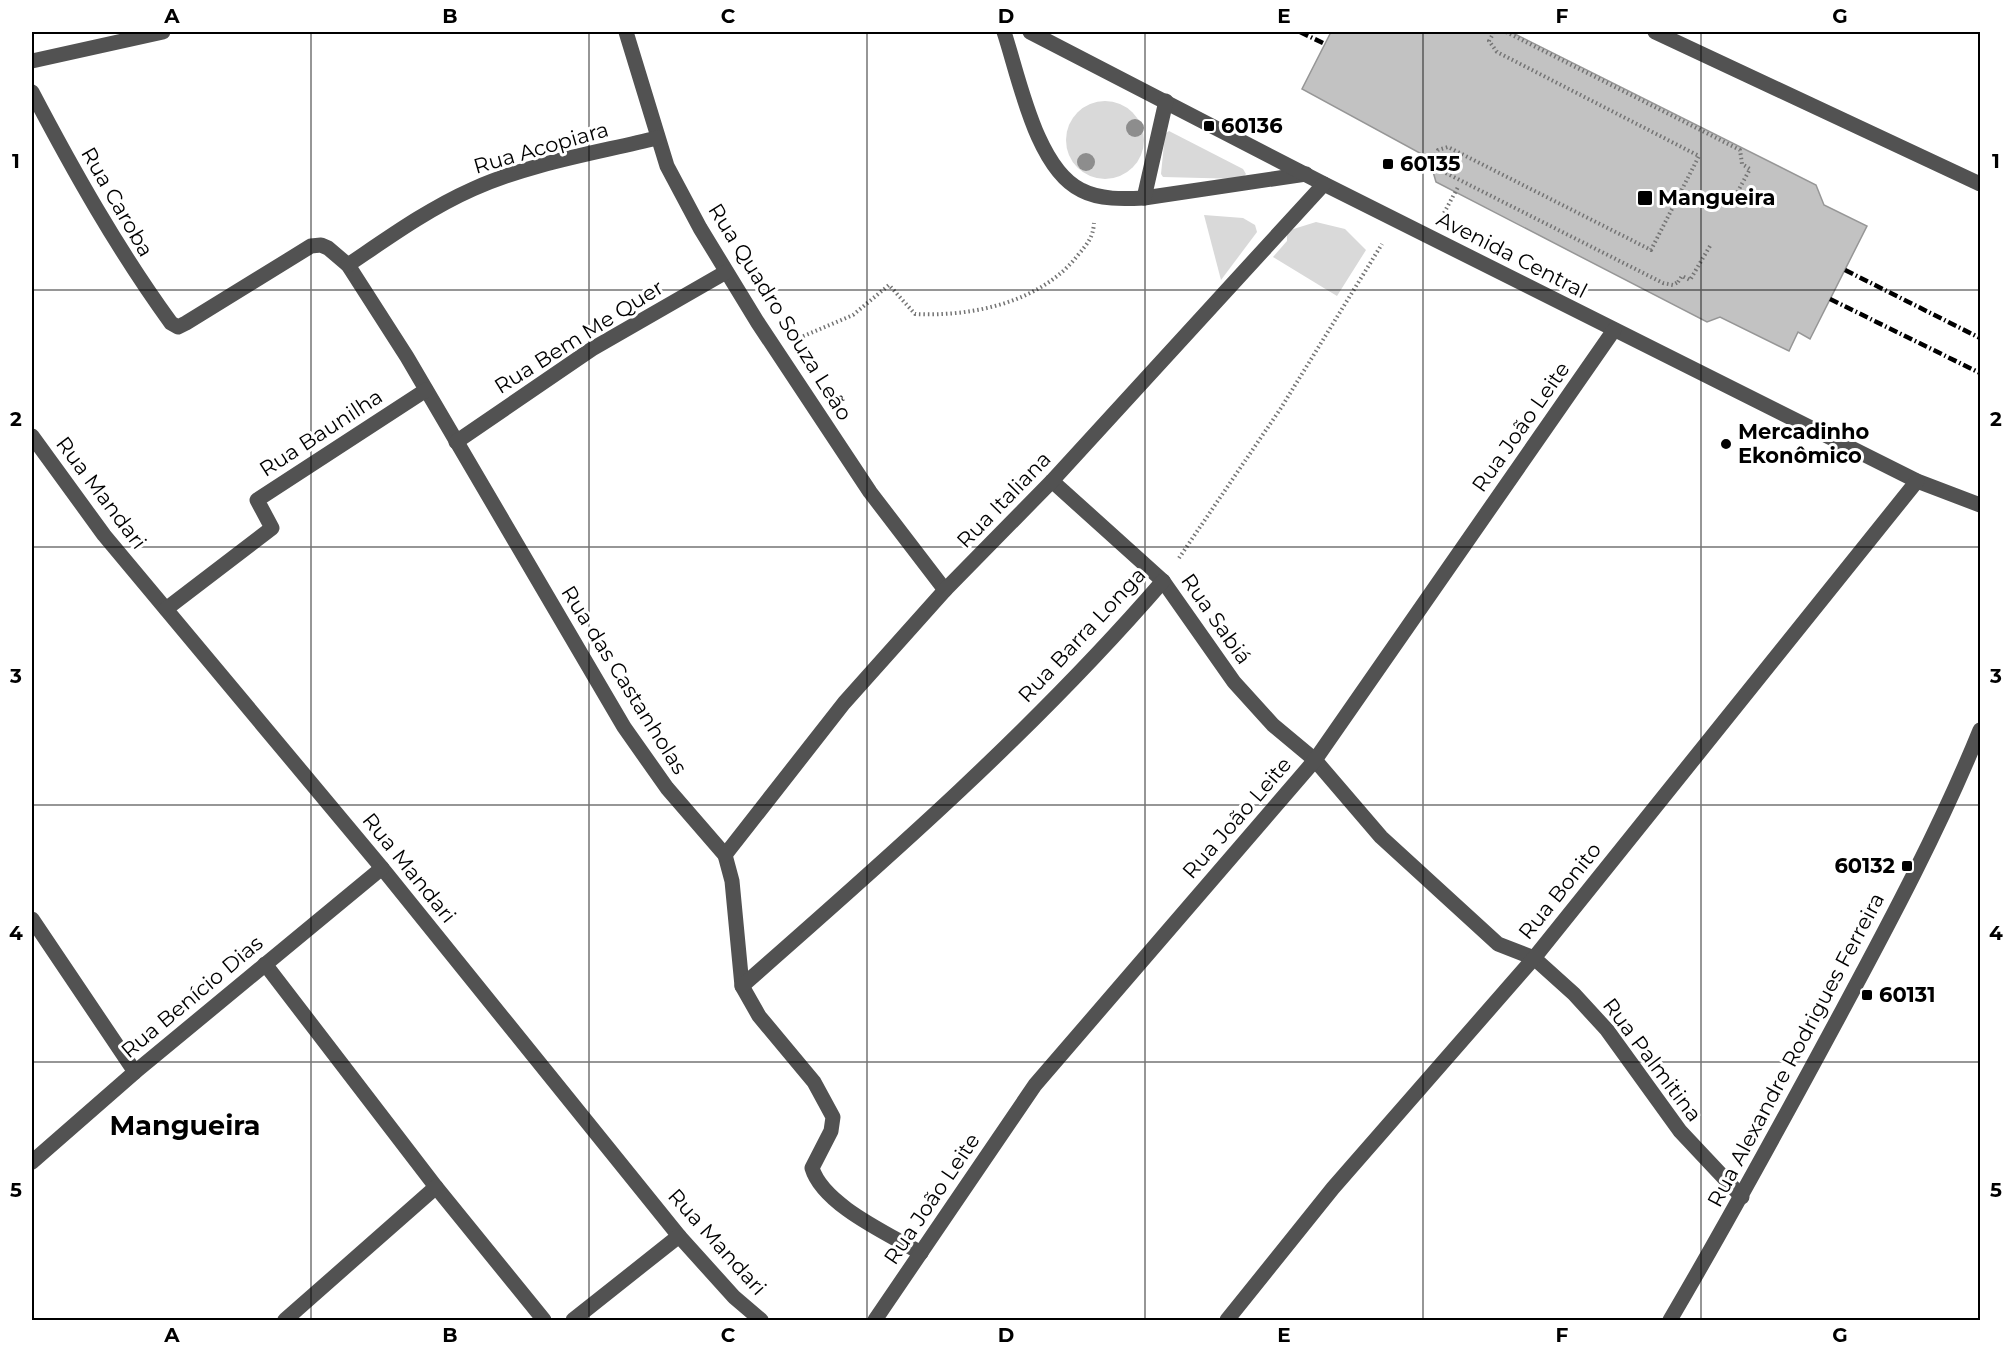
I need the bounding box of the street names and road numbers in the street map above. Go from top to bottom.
street label: Rua Acopiara [471,116,611,179]
street label: Rua Caroba [76,143,159,261]
street label: Rua Quadro Souza Leão [703,199,858,425]
street label: Avenida Central [1433,206,1592,303]
street label: Rua Bem Me Quer [490,274,668,399]
street label: Rua João Leite [1466,357,1575,497]
street label: Rua Baunilha [255,384,387,482]
street label: Rua Mandari [51,432,152,554]
street label: Rua Italiana [951,446,1056,553]
street label: Rua Barra Longa [1013,562,1151,707]
street label: Rua Sabiá [1176,569,1257,669]
street label: Rua das Castanholas [556,581,693,778]
street label: Rua João Leite [1177,752,1296,884]
street label: Rua Mandari [357,808,461,928]
street label: Rua Bonito [1513,837,1606,944]
street label: Rua Alexandre Rodrigues Ferreira [1702,888,1889,1211]
street label: Rua Benício Dias [116,930,268,1063]
street label: Rua Palmitina [1598,993,1707,1127]
street label: Rua João Leite [878,1128,985,1269]
street label: Rua Mandari [663,1183,772,1300]

